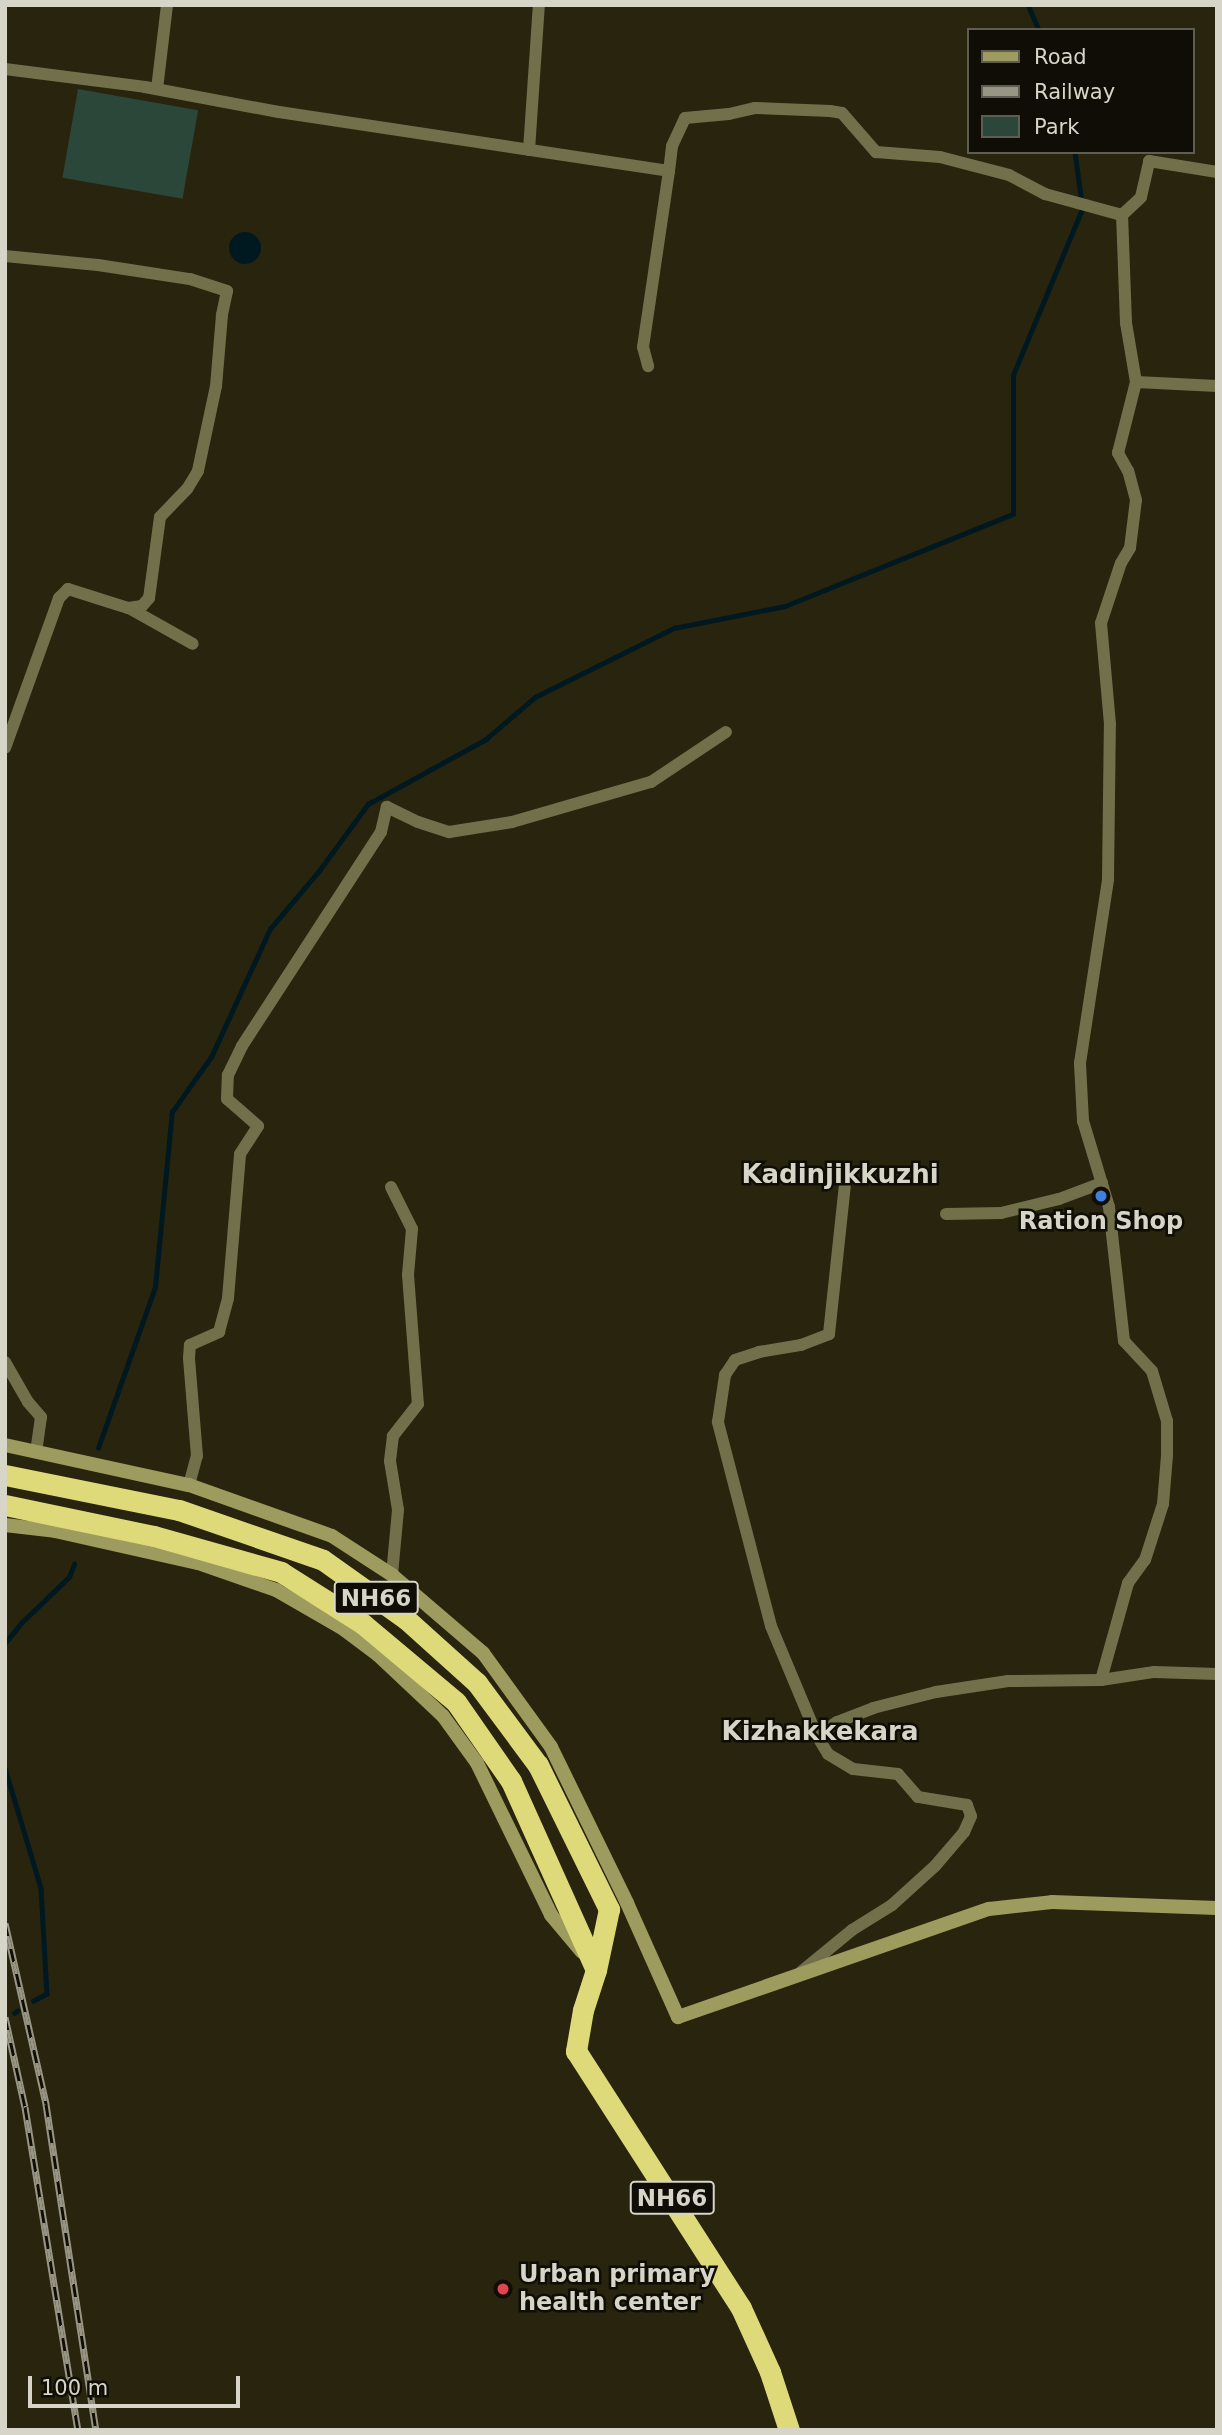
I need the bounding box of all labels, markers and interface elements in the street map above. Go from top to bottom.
legend [967,28,1194,154]
text: Road [1034,45,1087,69]
text: Railway [1034,80,1115,104]
text: Park [1034,115,1079,139]
district label: Kadinjikkuzhi [741,1159,939,1191]
marker: Ration Shop [1093,1188,1109,1204]
place label: Ration Shop [1019,1208,1183,1236]
road number: NH66 [332,1578,420,1618]
district label: Kizhakkekara [722,1716,918,1748]
road number: NH66 [628,2178,716,2218]
place label: Urban primary health center [519,2261,715,2317]
marker: Urban primary health center [493,2279,513,2299]
scale bar [32,2362,243,2406]
text: 100 m [41,2376,108,2400]

